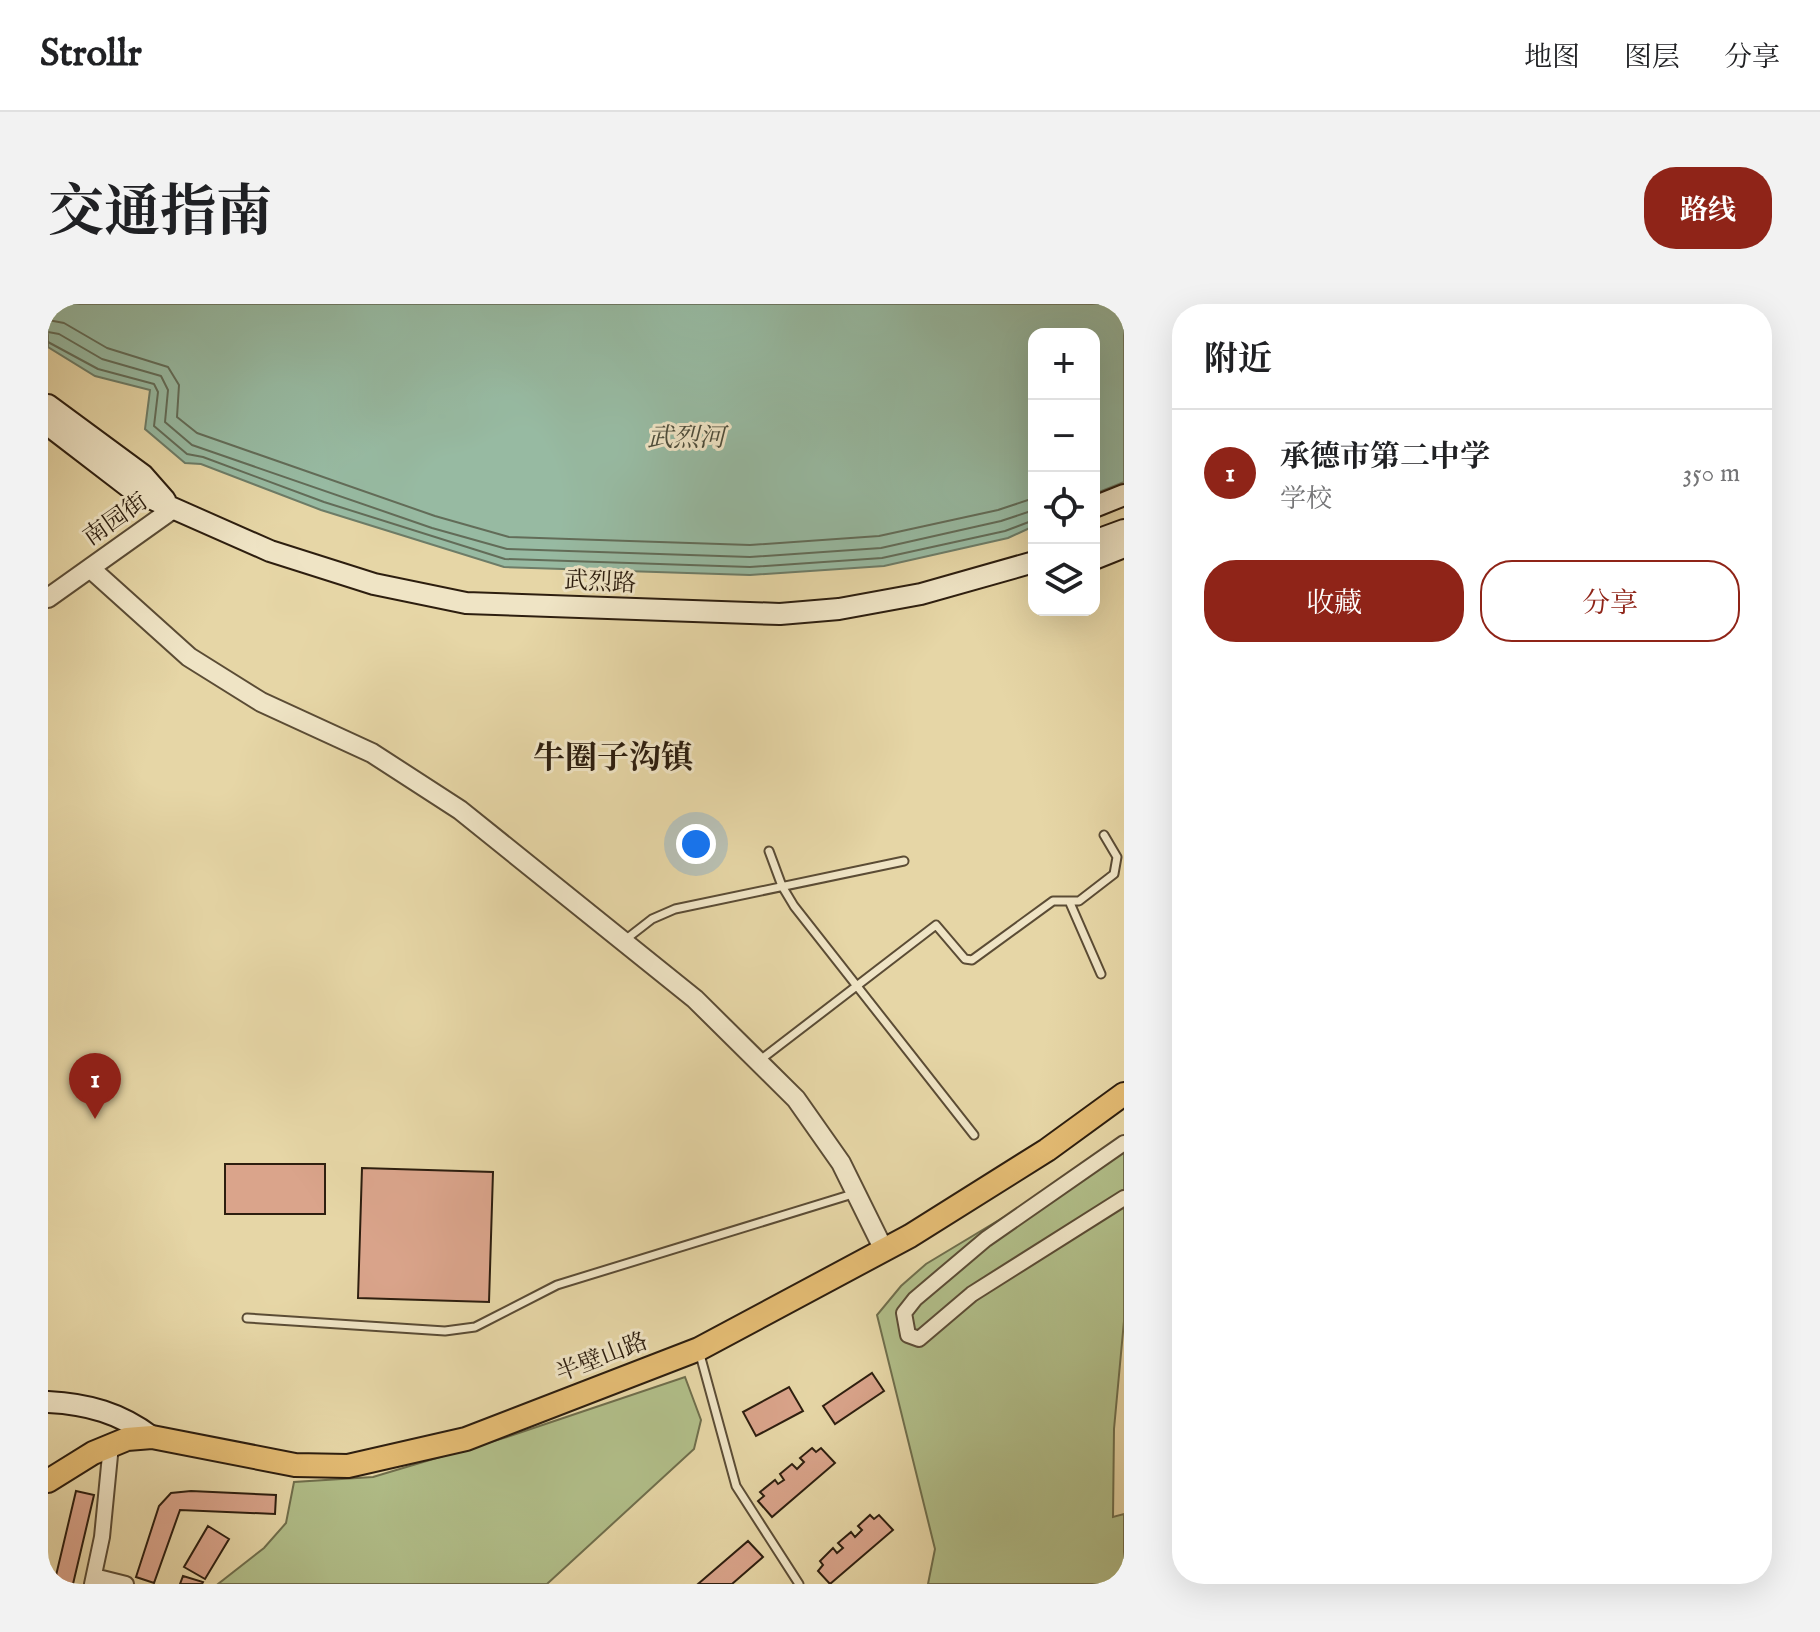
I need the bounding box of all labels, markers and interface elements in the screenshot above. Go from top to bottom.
text: Strollr [40,31,142,79]
text: 地图 [1524,41,1580,76]
text: 图层 [1624,41,1680,76]
text: 分享 [1724,41,1780,76]
button: 路线 [1644,167,1772,249]
text: 交通指南 [48,179,272,250]
map controls [1028,328,1100,616]
button: + [1028,328,1100,400]
text: 附近 [1204,339,1272,382]
button: − [1028,400,1100,472]
water label: 武烈河 [647,422,729,455]
text: 承德市第二中学 [1280,439,1490,477]
text: 1 [1225,457,1235,490]
text: 350 m [1682,457,1740,490]
button: locate [1028,472,1100,544]
text: 学校 [1280,483,1332,516]
street label: 南园街 [78,487,154,553]
button: layers [1028,544,1100,616]
button: 收藏 [1204,560,1464,642]
button: 分享 [1480,560,1740,642]
street label: 武烈路 [563,566,637,600]
district label: 牛圈子沟镇 [533,739,693,780]
your location [676,824,716,864]
pin: 1 [69,1053,121,1119]
street label: 半壁山路 [552,1326,652,1390]

